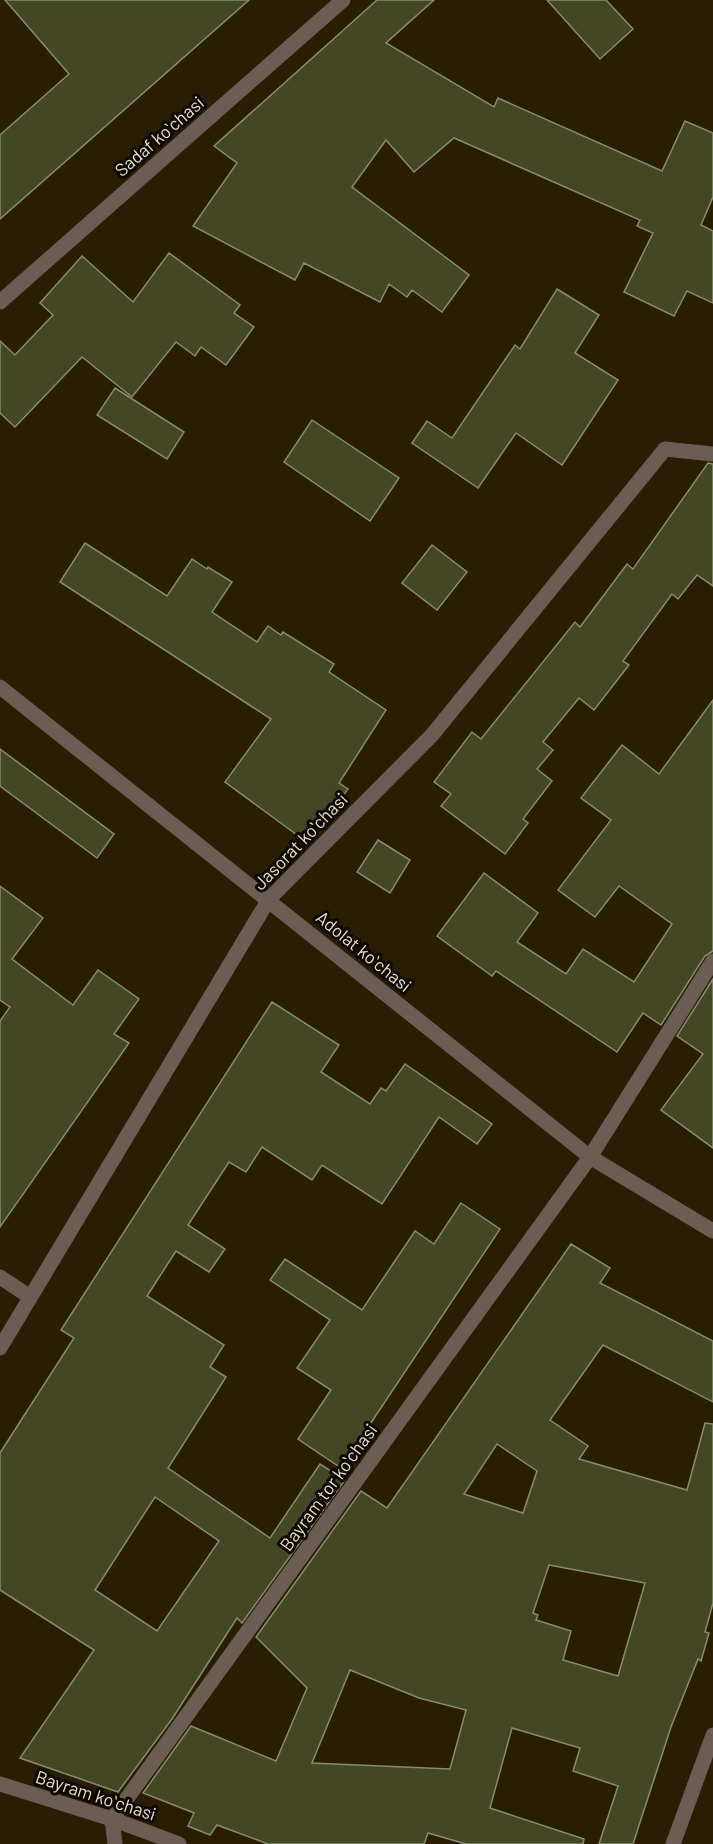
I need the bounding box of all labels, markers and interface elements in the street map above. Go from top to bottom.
street label: Sadaf koʻchasi [110,91,208,181]
street label: Jasorat koʻchasi [248,788,352,894]
street label: Adolat koʻchasi [312,906,416,996]
street label: Bayram tor koʻchasi [275,1419,381,1555]
street label: Bayram koʻchasi [33,1765,159,1825]

